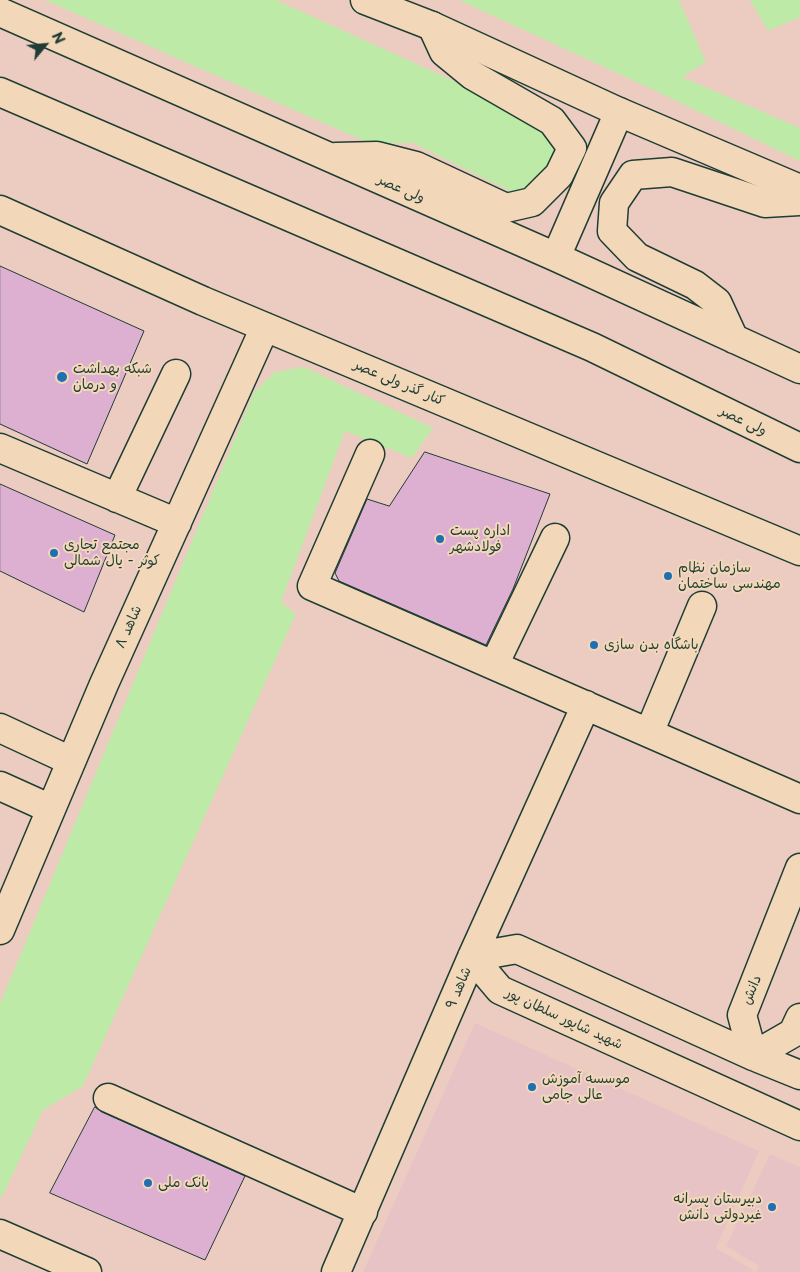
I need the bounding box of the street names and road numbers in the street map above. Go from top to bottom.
street label: ولی عصر [375,171,427,207]
street label: کنار گذر ولی عصر [351,356,447,410]
street label: ولی عصر [717,402,769,440]
street label: شاهد ۸ [112,603,146,651]
street label: شاهد ۹ [443,964,475,1012]
street label: دانش [739,973,765,1007]
street label: شهید شاپور سلطان پور [503,984,625,1054]

